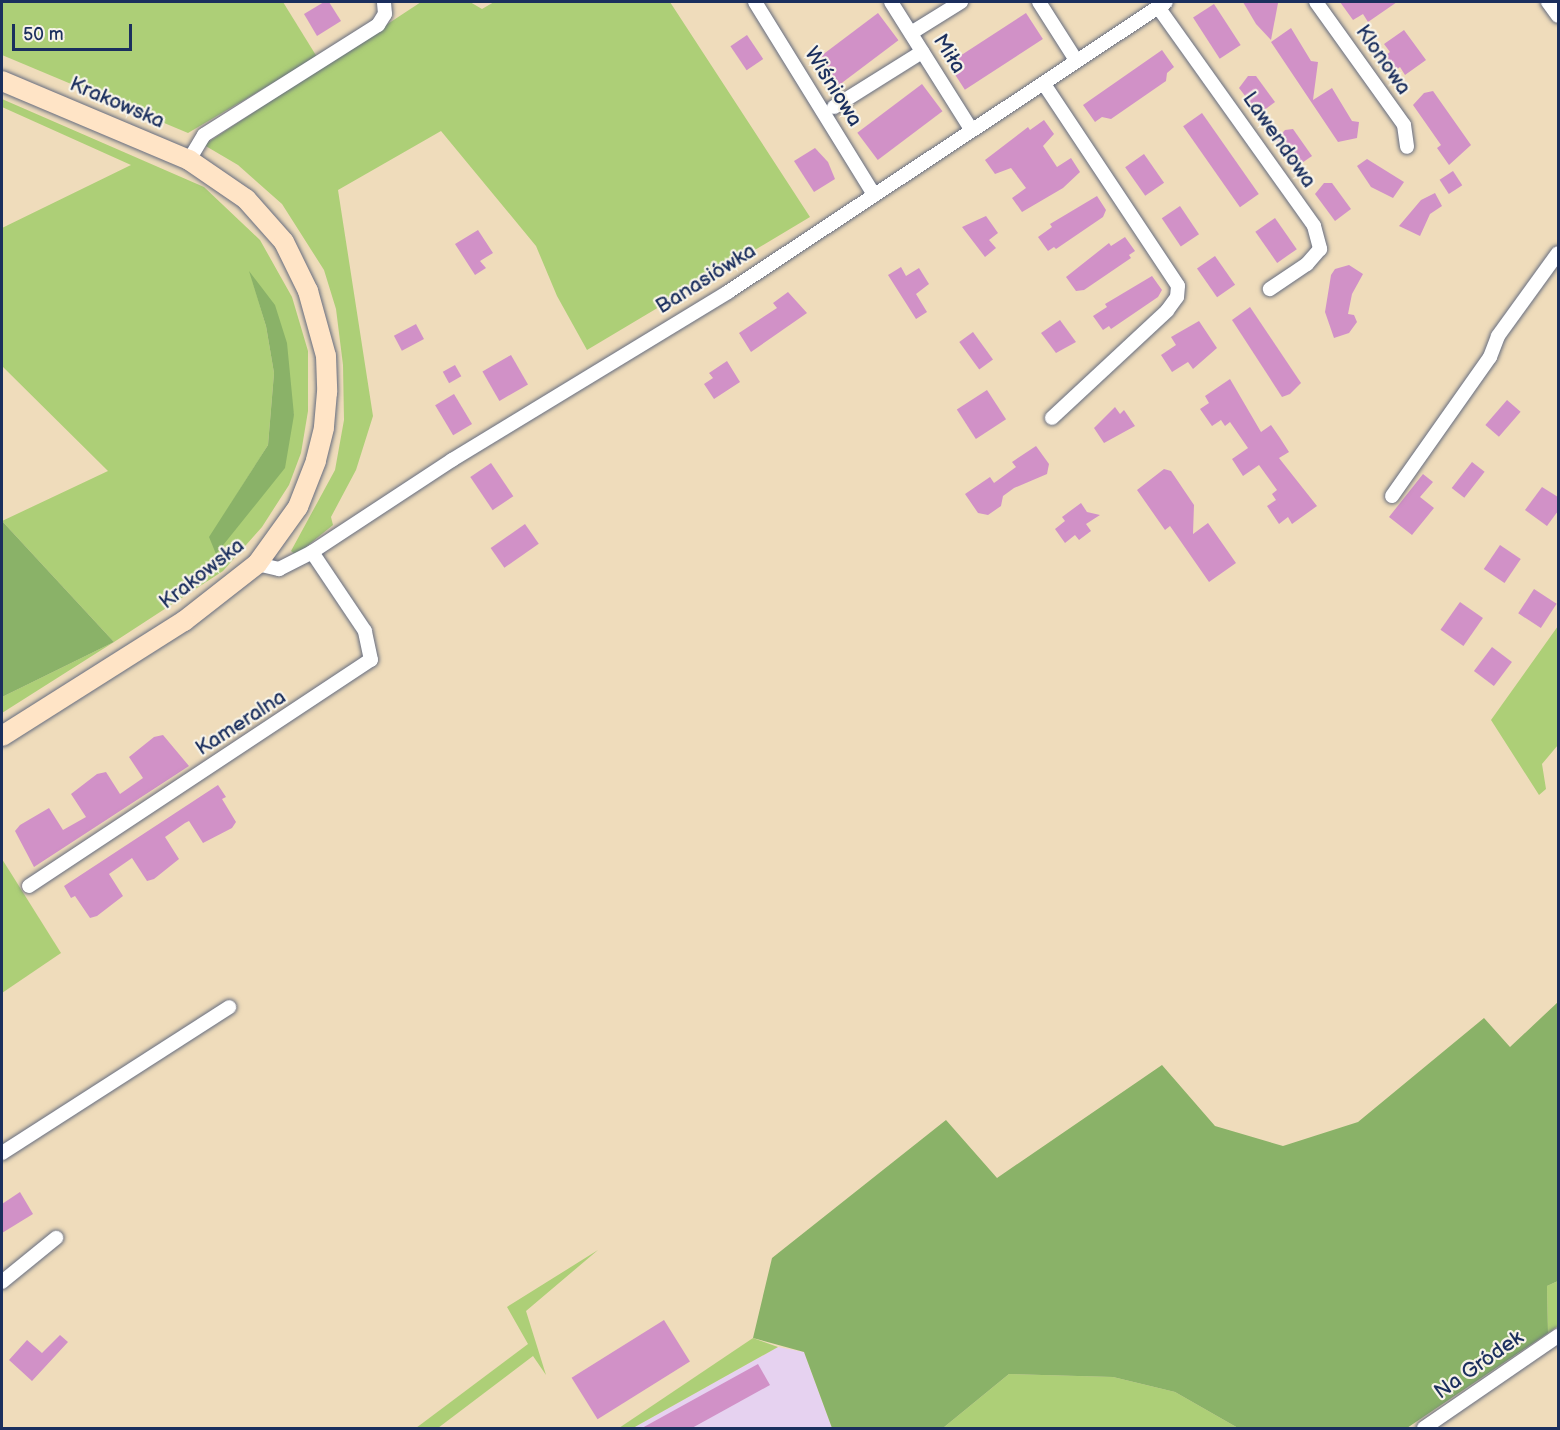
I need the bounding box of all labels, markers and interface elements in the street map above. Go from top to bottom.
scale bar [15,12,135,50]
street label: Klonowa [1350,20,1416,100]
text: 50 m [23,24,64,45]
street label: Miła [927,30,971,78]
street label: Wiśniowa [799,43,867,131]
street label: Krakowska [66,72,168,134]
street label: Lawendowa [1237,87,1321,193]
street label: Banasiówka [651,238,761,320]
street label: Krakowska [155,533,249,615]
street label: Kameralna [191,685,291,761]
street label: Na Gródek [1430,1325,1528,1405]

